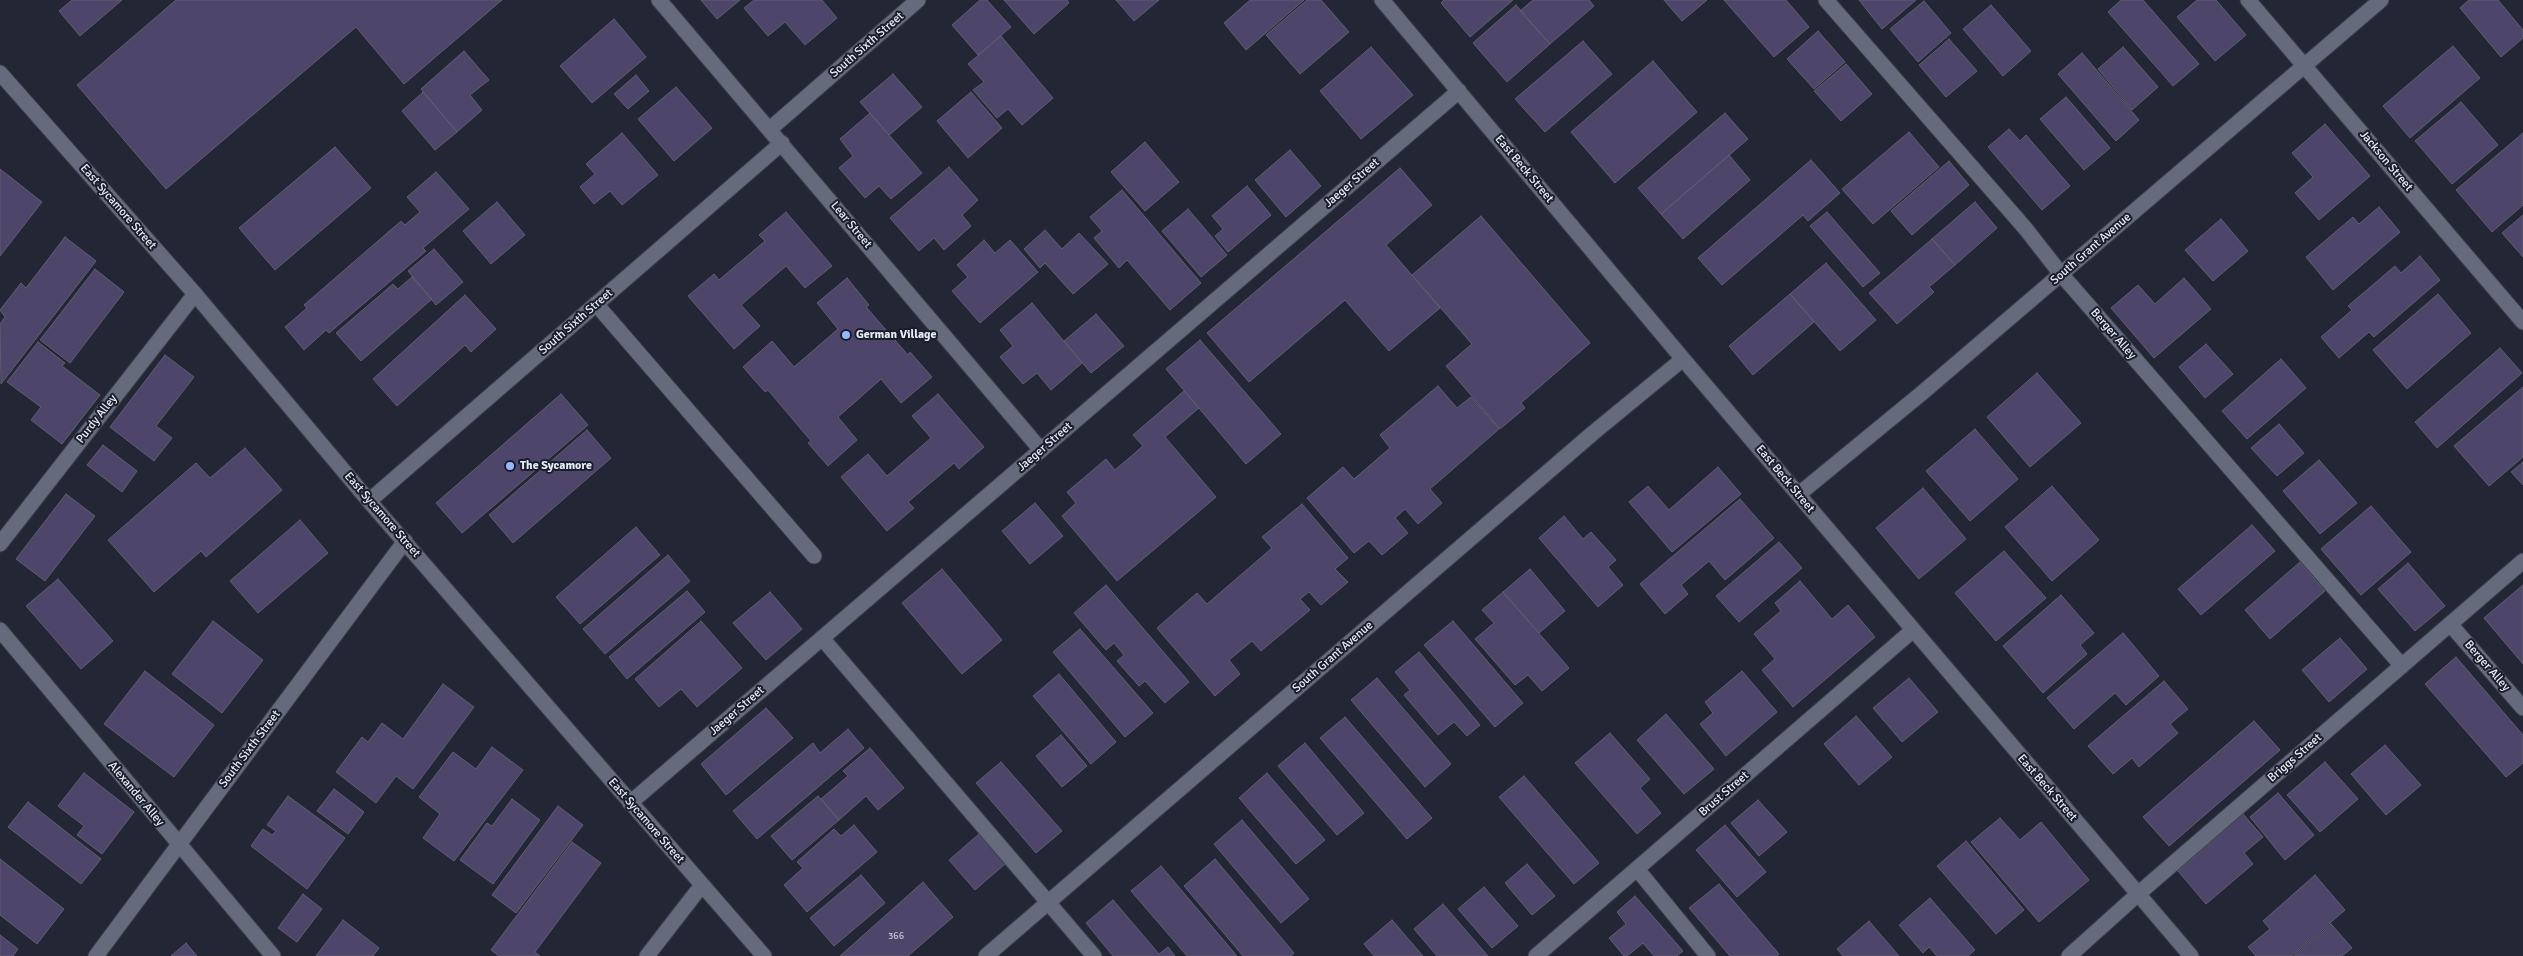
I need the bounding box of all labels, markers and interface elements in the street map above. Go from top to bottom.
street label: South Sixth Street [827,9,907,81]
street label: Jackson Street [2356,128,2416,194]
street label: East Beck Street [1492,132,1556,206]
street label: Jaeger Street [1322,155,1382,211]
street label: East Sycamore Street [77,161,159,253]
street label: Lear Street [827,199,875,251]
street label: South Grant Avenue [2048,210,2134,288]
street label: South Sixth Street [536,286,616,358]
street label: Berger Alley [2087,306,2139,362]
place label: German Village [856,328,936,342]
marker: German Village [840,329,852,341]
street label: Purdy Alley [74,392,120,446]
street label: Jaeger Street [1015,419,1075,475]
street label: East Beck Street [1753,442,1817,516]
place label: The Sycamore [520,459,592,473]
marker: The Sycamore [504,460,516,472]
street label: East Sycamore Street [341,469,423,561]
street label: South Grant Avenue [1290,618,1376,696]
street label: Berger Alley [2461,638,2513,694]
street label: Jaeger Street [707,683,767,739]
street label: South Sixth Street [216,708,284,790]
street label: Briggs Street [2265,731,2325,785]
street label: East Beck Street [2014,752,2080,824]
street label: Alexander Alley [105,759,167,829]
street label: Brust Street [1696,768,1752,820]
street label: East Sycamore Street [605,775,687,867]
house number: 366 [888,930,904,942]

